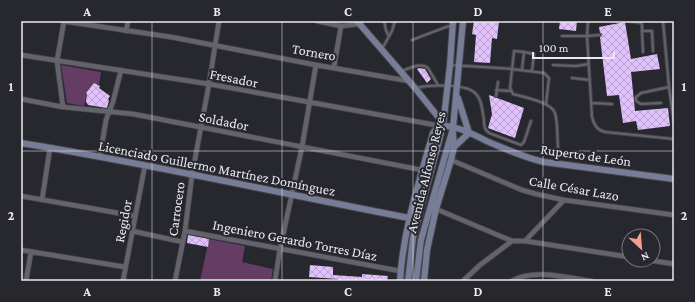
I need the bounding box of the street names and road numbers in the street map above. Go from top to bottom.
street label: Tornero [291,40,337,64]
street label: Fresador [208,65,260,91]
street label: Soldador [198,108,250,134]
street label: Avenida Alfonso Reyes [403,110,449,234]
street label: Licenciado Guillermo Martínez Domínguez [97,137,337,199]
street label: Ruperto de León [540,141,633,169]
street label: Calle César Lazo [528,172,620,204]
street label: Carrocero [164,181,188,237]
street label: Regidor [111,198,135,244]
street label: Ingeniero Gerardo Torres Díaz [211,216,379,264]

